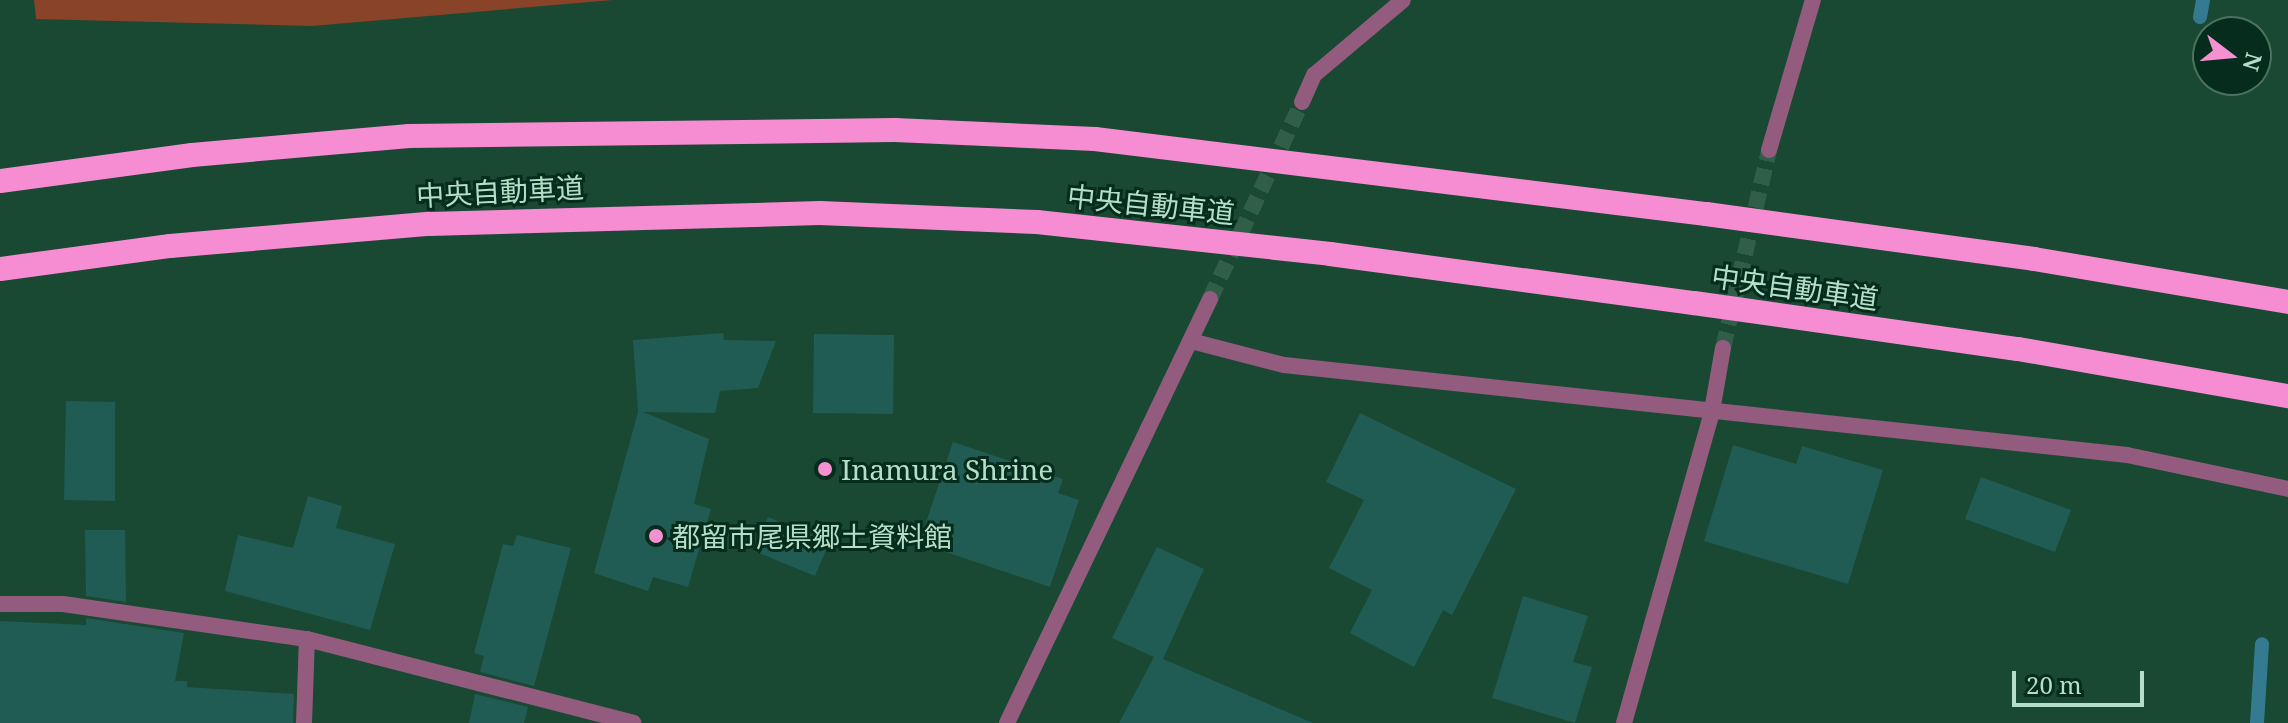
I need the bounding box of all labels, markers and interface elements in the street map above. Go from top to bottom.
north arrow [2192,16,2272,96]
text: N [2236,50,2270,75]
street label: 中央自動車道 [415,170,585,212]
street label: 中央自動車道 [1066,179,1236,229]
street label: 中央自動車道 [1709,259,1881,315]
place label: Inamura Shrine [841,452,1053,486]
marker: Inamura Shrine [816,460,834,478]
place label: 都留市尾県郷土資料館 [672,519,952,553]
marker: 都留市尾県郷土資料館 [647,527,665,545]
scale bar [2016,655,2148,705]
text: 20 m [2026,668,2082,701]

